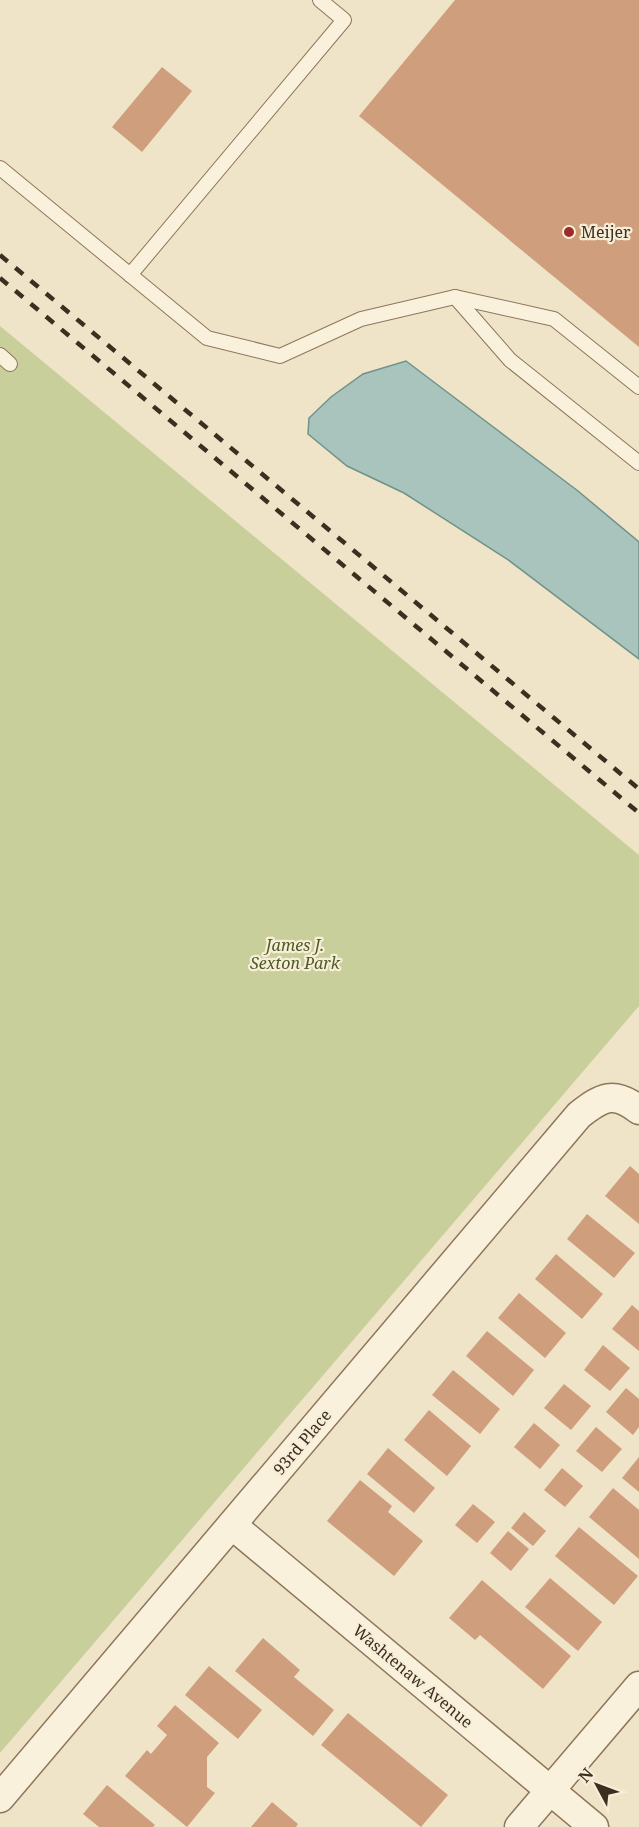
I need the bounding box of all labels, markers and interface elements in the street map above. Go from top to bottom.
place label: Meijer [581,221,631,243]
marker: Meijer [562,225,576,239]
park label: James J. Sexton Park [250,934,341,974]
street label: 93rd Place [268,1404,336,1480]
street label: Washtenaw Avenue [348,1619,478,1733]
north arrow [567,1755,627,1815]
text: N [573,1763,598,1787]

